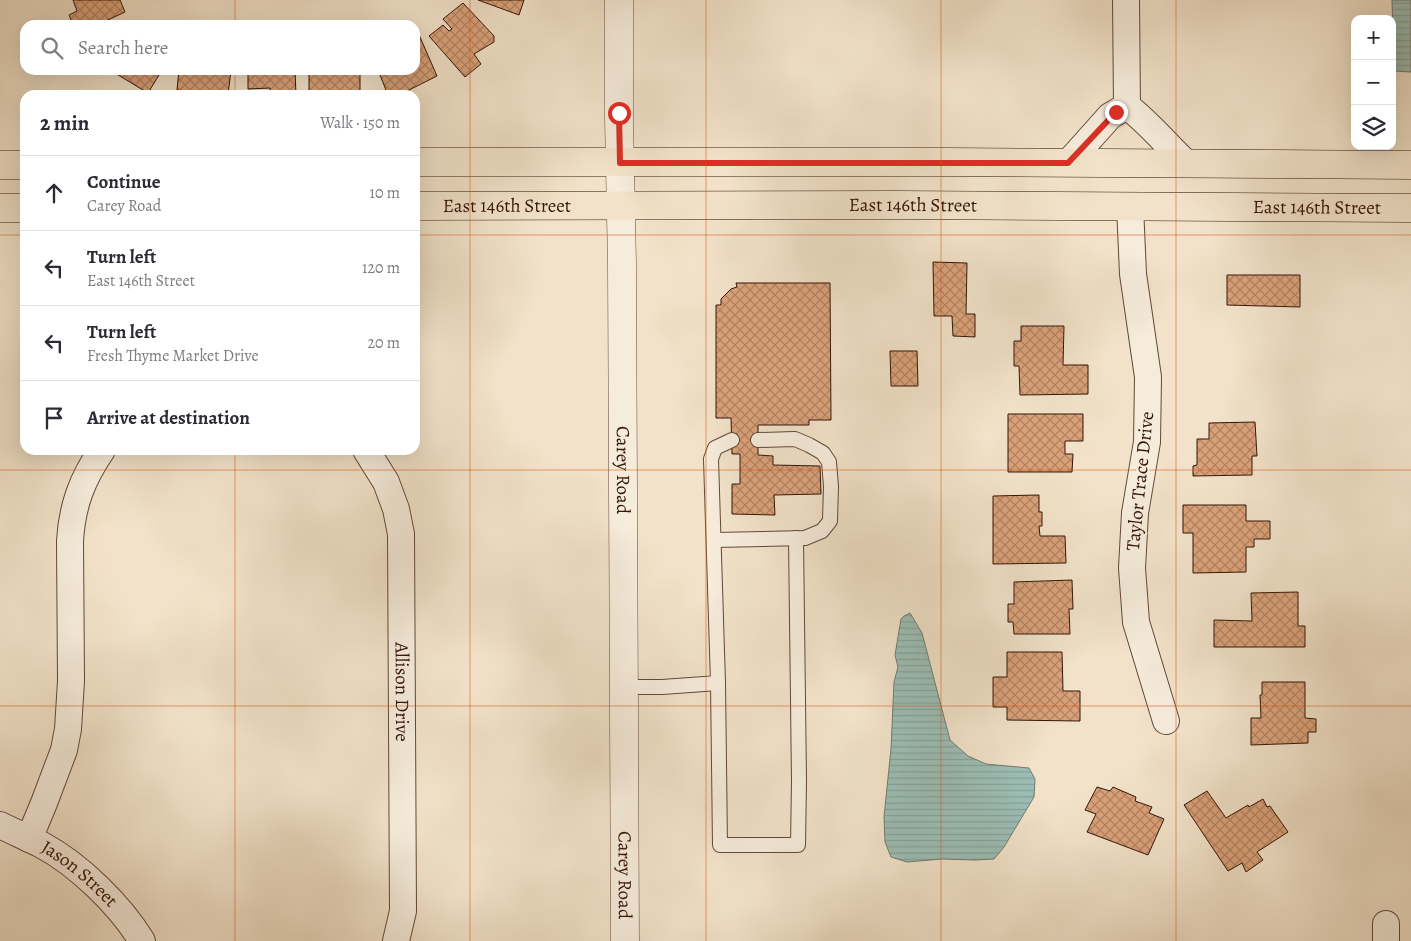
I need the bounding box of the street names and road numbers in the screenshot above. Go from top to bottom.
street label: East 146th Street [849,192,977,218]
street label: East 146th Street [443,193,571,219]
street label: East 146th Street [1253,194,1381,221]
street label: Taylor Trace Drive [1120,410,1160,552]
street label: Carey Road [610,426,636,515]
street label: Allison Drive [389,641,415,742]
street label: Carey Road [612,831,638,920]
street label: Jason Street [37,834,124,913]

